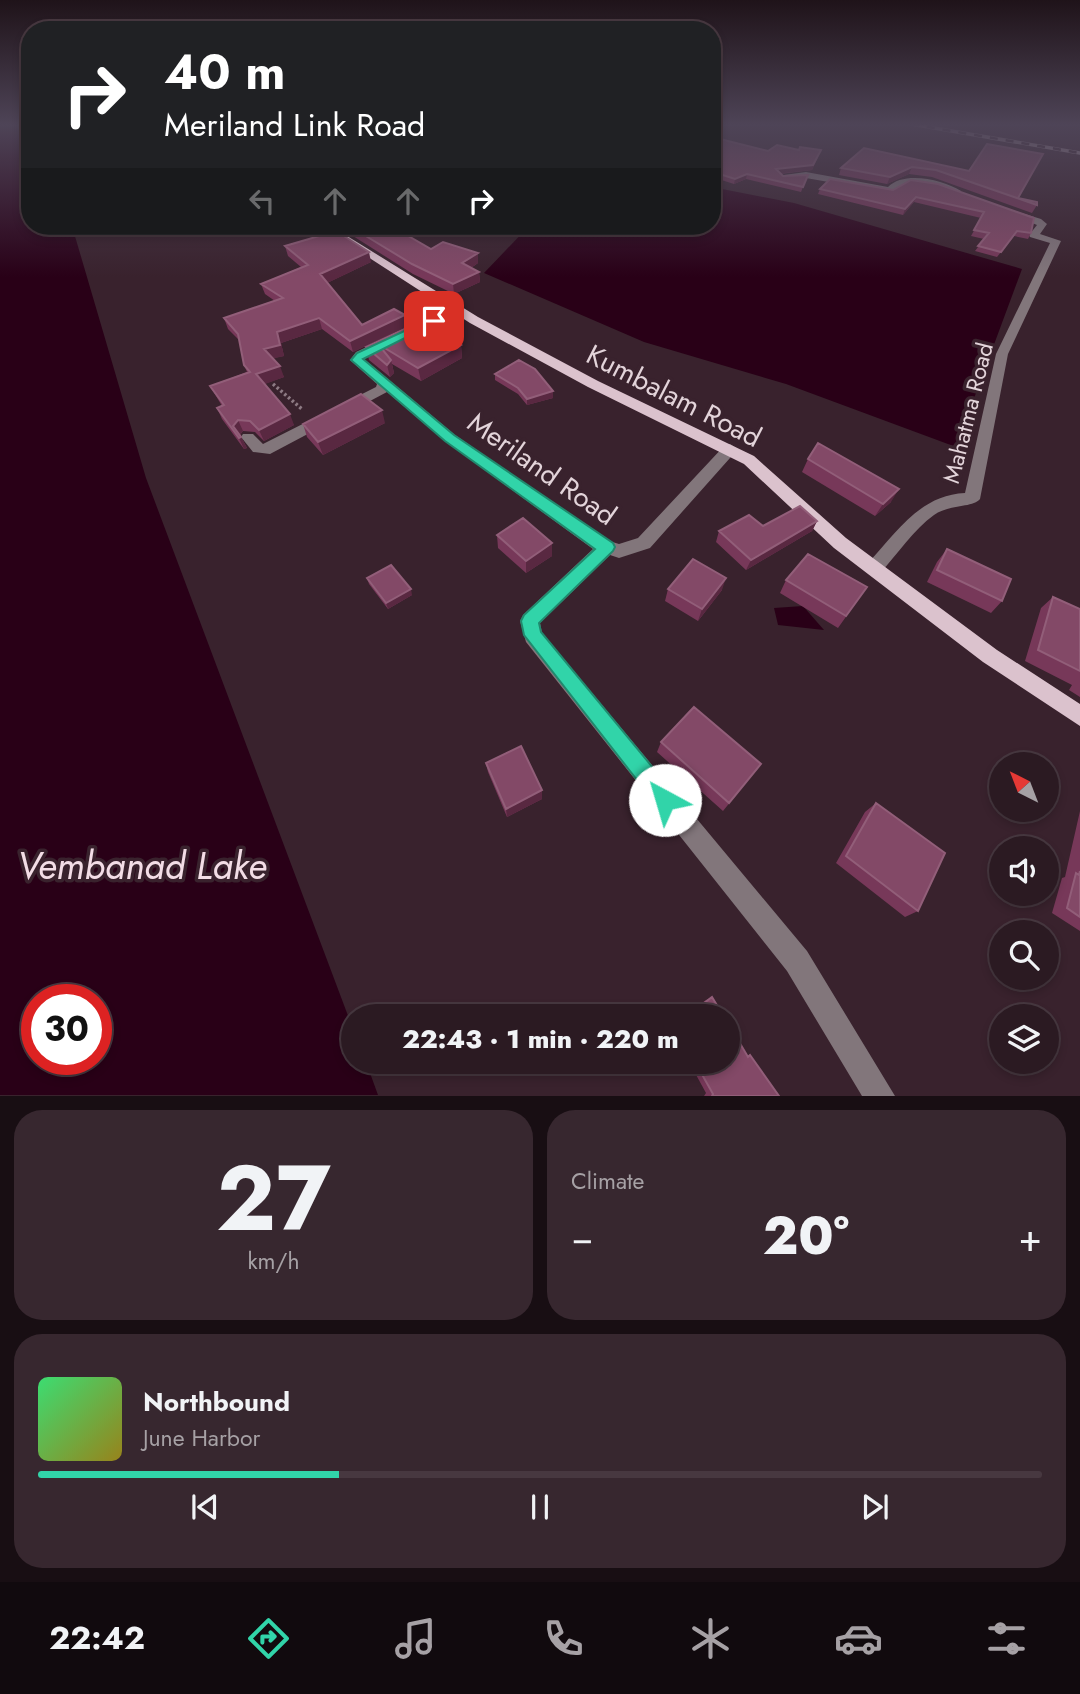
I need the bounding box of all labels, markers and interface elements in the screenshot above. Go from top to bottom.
text: 40 m [164,37,286,107]
icon: right [49,49,140,140]
text: Meriland Link Road [164,102,425,148]
icon: left [243,182,281,220]
icon: ahead [316,182,354,220]
icon: ahead [389,182,427,220]
icon: right [462,182,500,220]
pin [404,291,464,351]
icon: arrive [415,302,453,340]
street label: Kumbalam Road [579,334,769,458]
street label: Mahatma Road [934,339,1002,487]
street label: Meriland Road [459,402,625,536]
north arrow [989,752,1059,822]
map controls [989,752,1059,1074]
position arrow [628,763,702,837]
button: sound [989,836,1059,906]
water label: Vembanad Lake [17,839,267,893]
button: search [989,920,1059,990]
speed limit sign: 30 [21,984,112,1075]
button: layers [989,1004,1059,1074]
text: 22:43 · 1 min · 220 m [402,1020,679,1058]
text: 27 [216,1133,331,1264]
text: Climate [571,1164,644,1198]
text: 20° [763,1198,849,1274]
text: − [571,1210,593,1265]
text: + [1019,1210,1042,1265]
text: km/h [248,1244,299,1278]
text: Northbound [143,1383,290,1421]
text: June Harbor [143,1421,260,1455]
icon: previous [186,1488,224,1526]
icon: pause [521,1488,559,1526]
icon: next [856,1488,894,1526]
icon: directions [244,1614,293,1663]
icon: music [391,1614,440,1663]
icon: phone [539,1614,588,1663]
icon: climate [686,1614,735,1663]
icon: car [834,1614,883,1663]
icon: filters [982,1614,1031,1663]
text: 22:42 [49,1615,145,1661]

